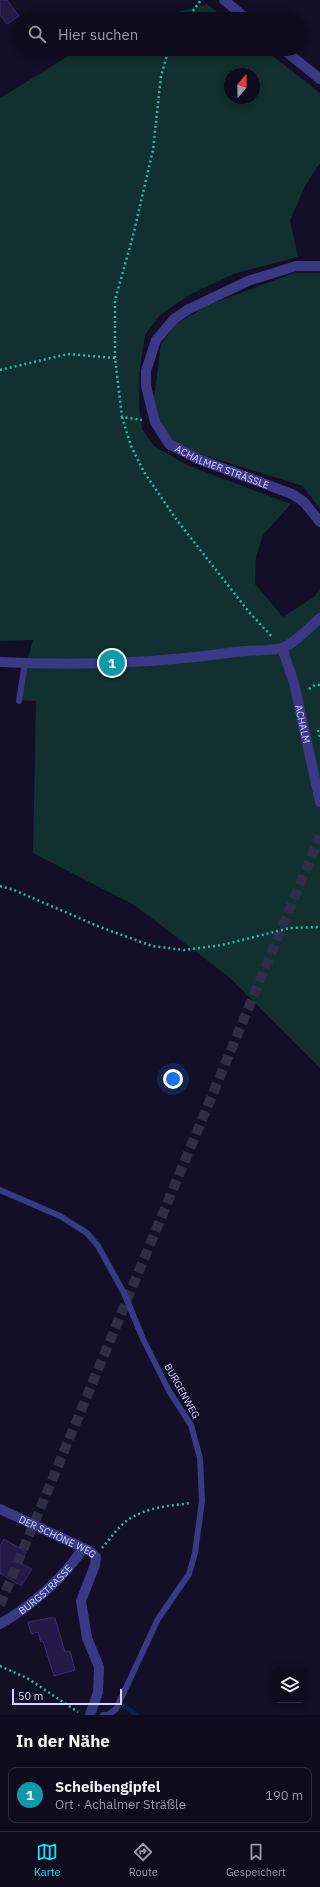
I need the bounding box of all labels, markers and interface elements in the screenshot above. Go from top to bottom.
search box [12,12,308,56]
icon: search [26,23,48,45]
text: Hier suchen [58,25,138,44]
north arrow [224,68,260,104]
street label: ACHALMER STRÄSSLE [173,442,271,491]
pin: 1 [99,648,125,678]
street label: ACHALM [292,704,313,745]
your location [163,1069,183,1089]
street label: BURGENWEG [161,1361,203,1421]
street label: DER SCHÖNE WEG [17,1512,100,1561]
street label: BURGSTRASSE [16,1562,75,1617]
map controls [272,1667,308,1703]
button: layers [272,1667,308,1703]
scale bar [12,1687,122,1706]
text: 50 m [18,1689,43,1703]
text: In der Nähe [16,1730,110,1752]
text: Scheibengipfel [55,1777,160,1796]
text: 1 [26,1787,34,1804]
text: 190 m [265,1787,303,1804]
text: Ort · Achalmer Sträßle [55,1796,186,1813]
tab: Karte [34,1841,61,1879]
tab: Route [129,1841,158,1879]
tab: Gespeichert [226,1841,286,1879]

